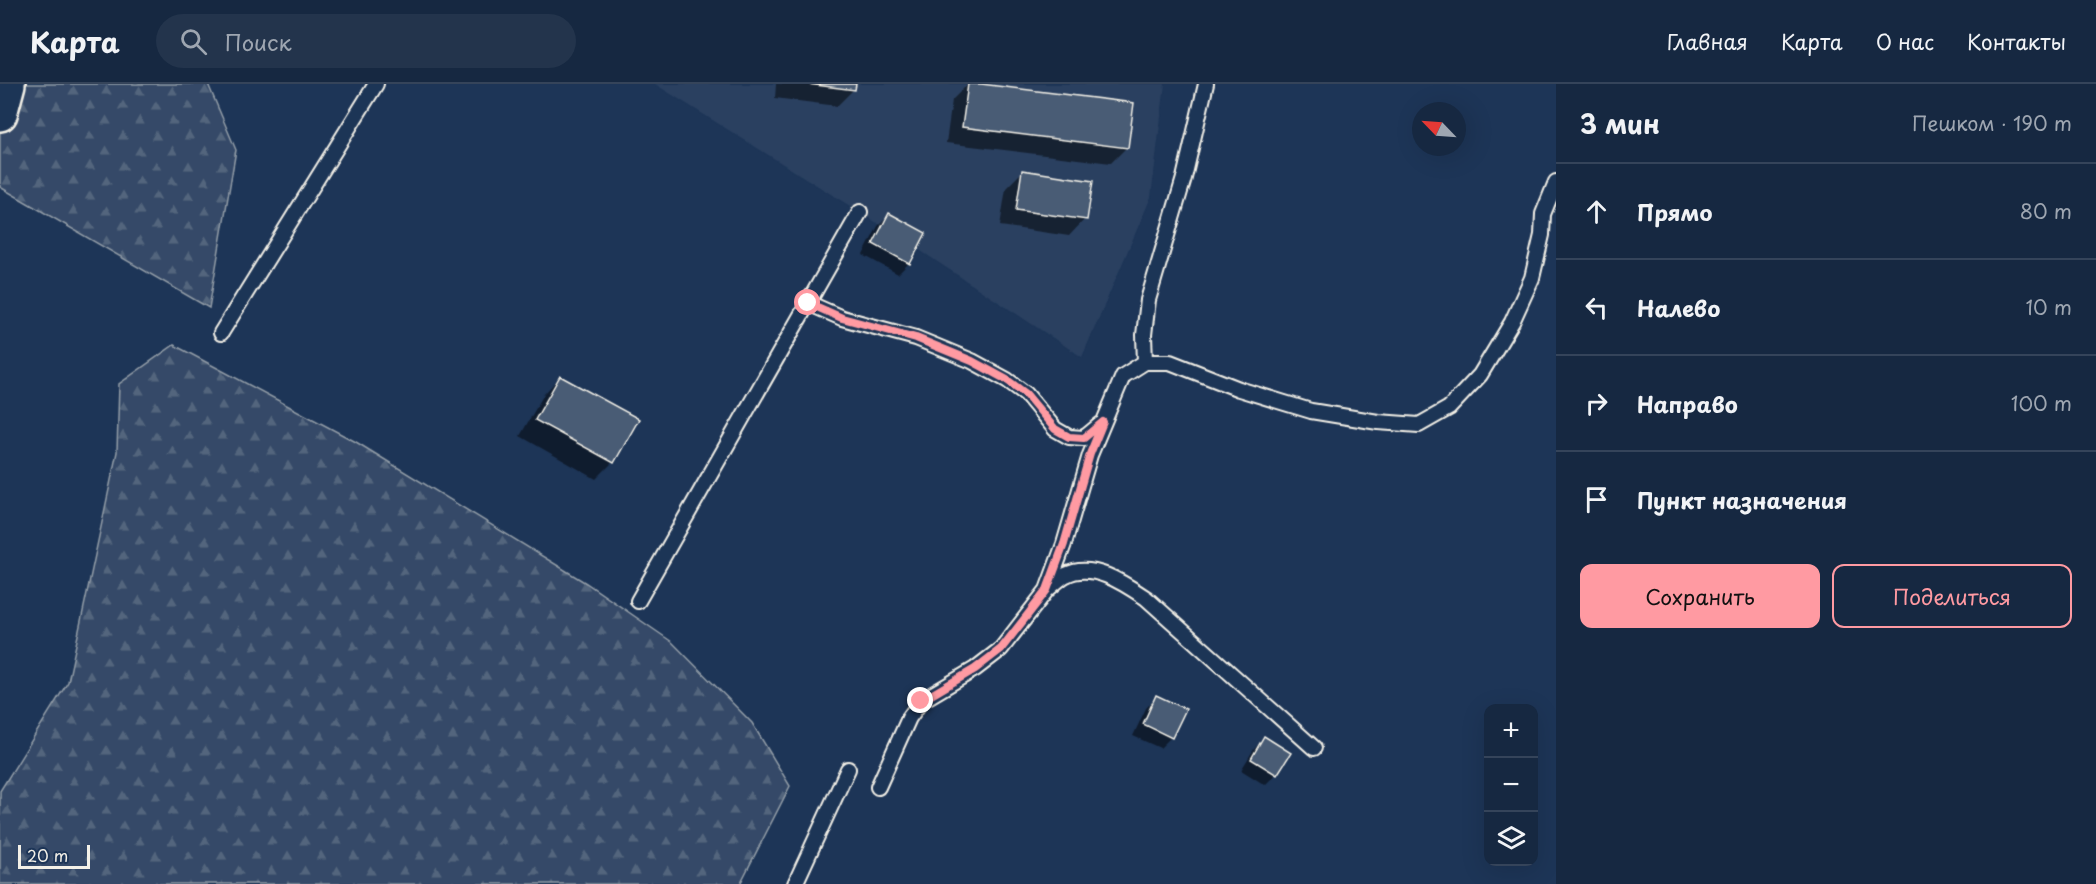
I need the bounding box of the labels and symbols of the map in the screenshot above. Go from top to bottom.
north arrow [1412,102,1466,156]
route start [794,289,820,315]
route end [907,687,933,713]
scale bar [18,842,90,870]

